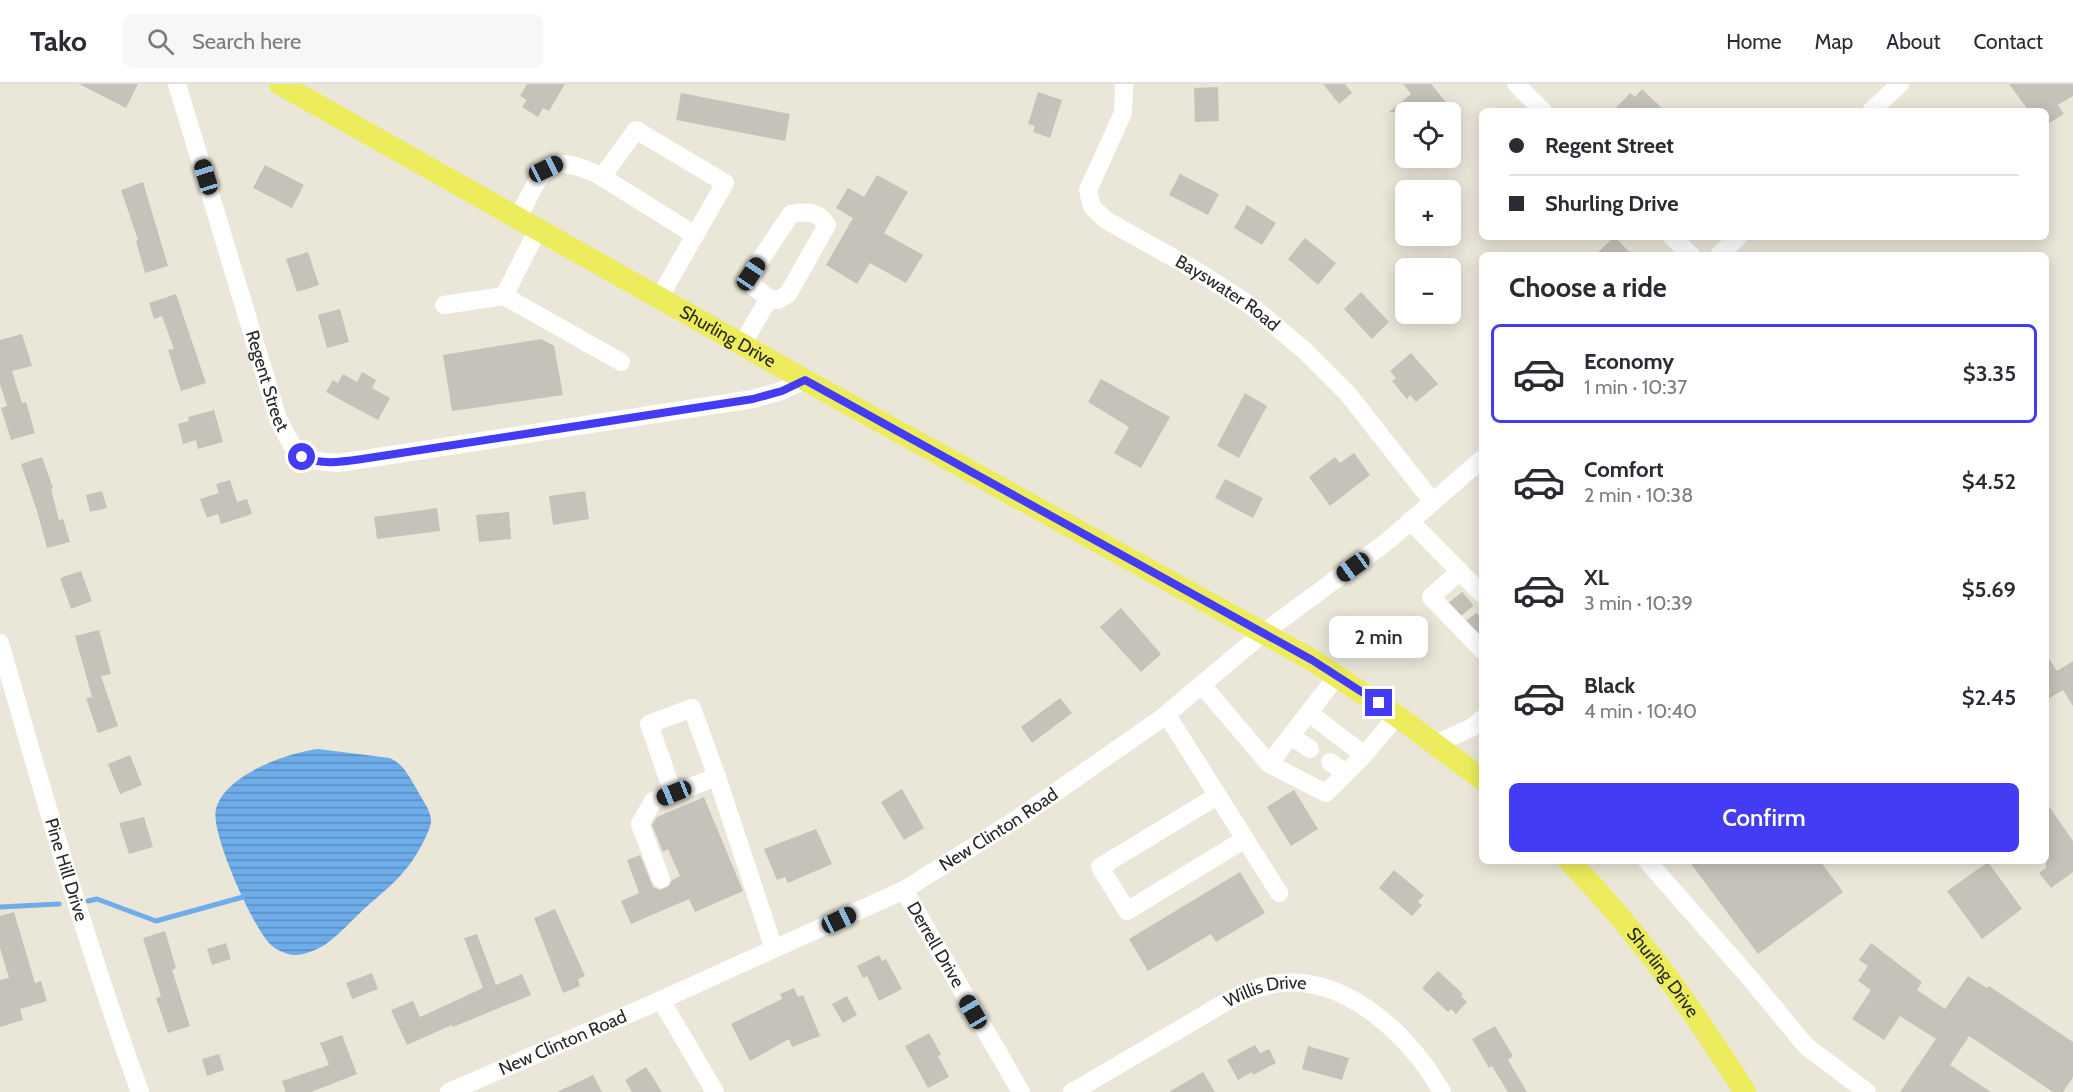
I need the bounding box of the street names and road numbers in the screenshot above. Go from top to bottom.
street label: Bayswater Road [1171,250,1284,336]
street label: Shurling Drive [676,301,780,372]
street label: Regent Street [241,328,294,435]
street label: New Clinton Road [935,783,1062,876]
street label: Pine Hill Drive [40,815,92,924]
street label: Derrell Drive [902,898,969,991]
street label: Shurling Drive [1622,923,1704,1022]
street label: Willis Drive [1220,971,1308,1012]
street label: New Clinton Road [496,1005,630,1080]

